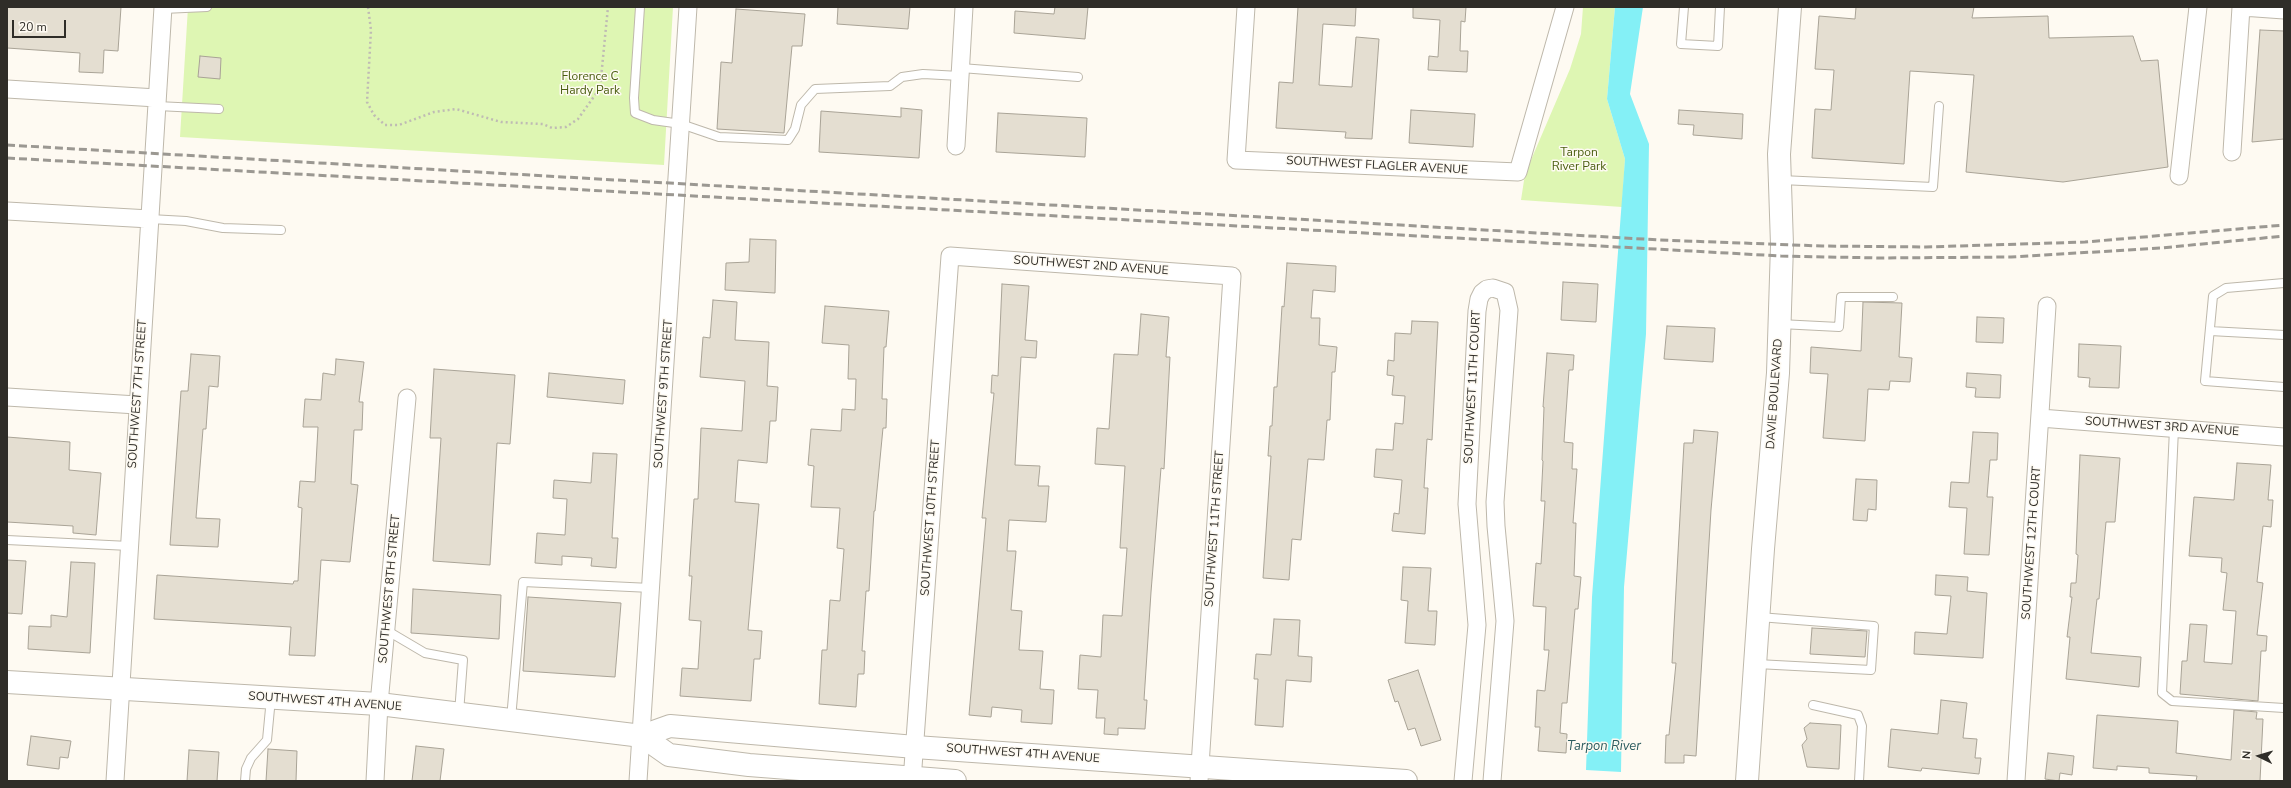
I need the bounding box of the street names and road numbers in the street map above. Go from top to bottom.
street label: SOUTHWEST FLAGLER AVENUE [1286,154,1468,178]
street label: SOUTHWEST 2ND AVENUE [1013,253,1169,279]
street label: SOUTHWEST 11TH COURT [1462,310,1484,464]
street label: SOUTHWEST 7TH STREET [126,319,150,469]
street label: SOUTHWEST 9TH STREET [652,319,676,469]
street label: DAVIE BOULEVARD [1764,338,1786,450]
street label: SOUTHWEST 3RD AVENUE [2084,414,2240,440]
street label: SOUTHWEST 10TH STREET [918,439,944,597]
street label: SOUTHWEST 11TH STREET [1202,450,1228,608]
street label: SOUTHWEST 12TH COURT [2019,466,2045,620]
street label: SOUTHWEST 8TH STREET [376,514,404,664]
street label: SOUTHWEST 4TH AVENUE [248,689,402,715]
street label: SOUTHWEST 4TH AVENUE [946,741,1100,767]

